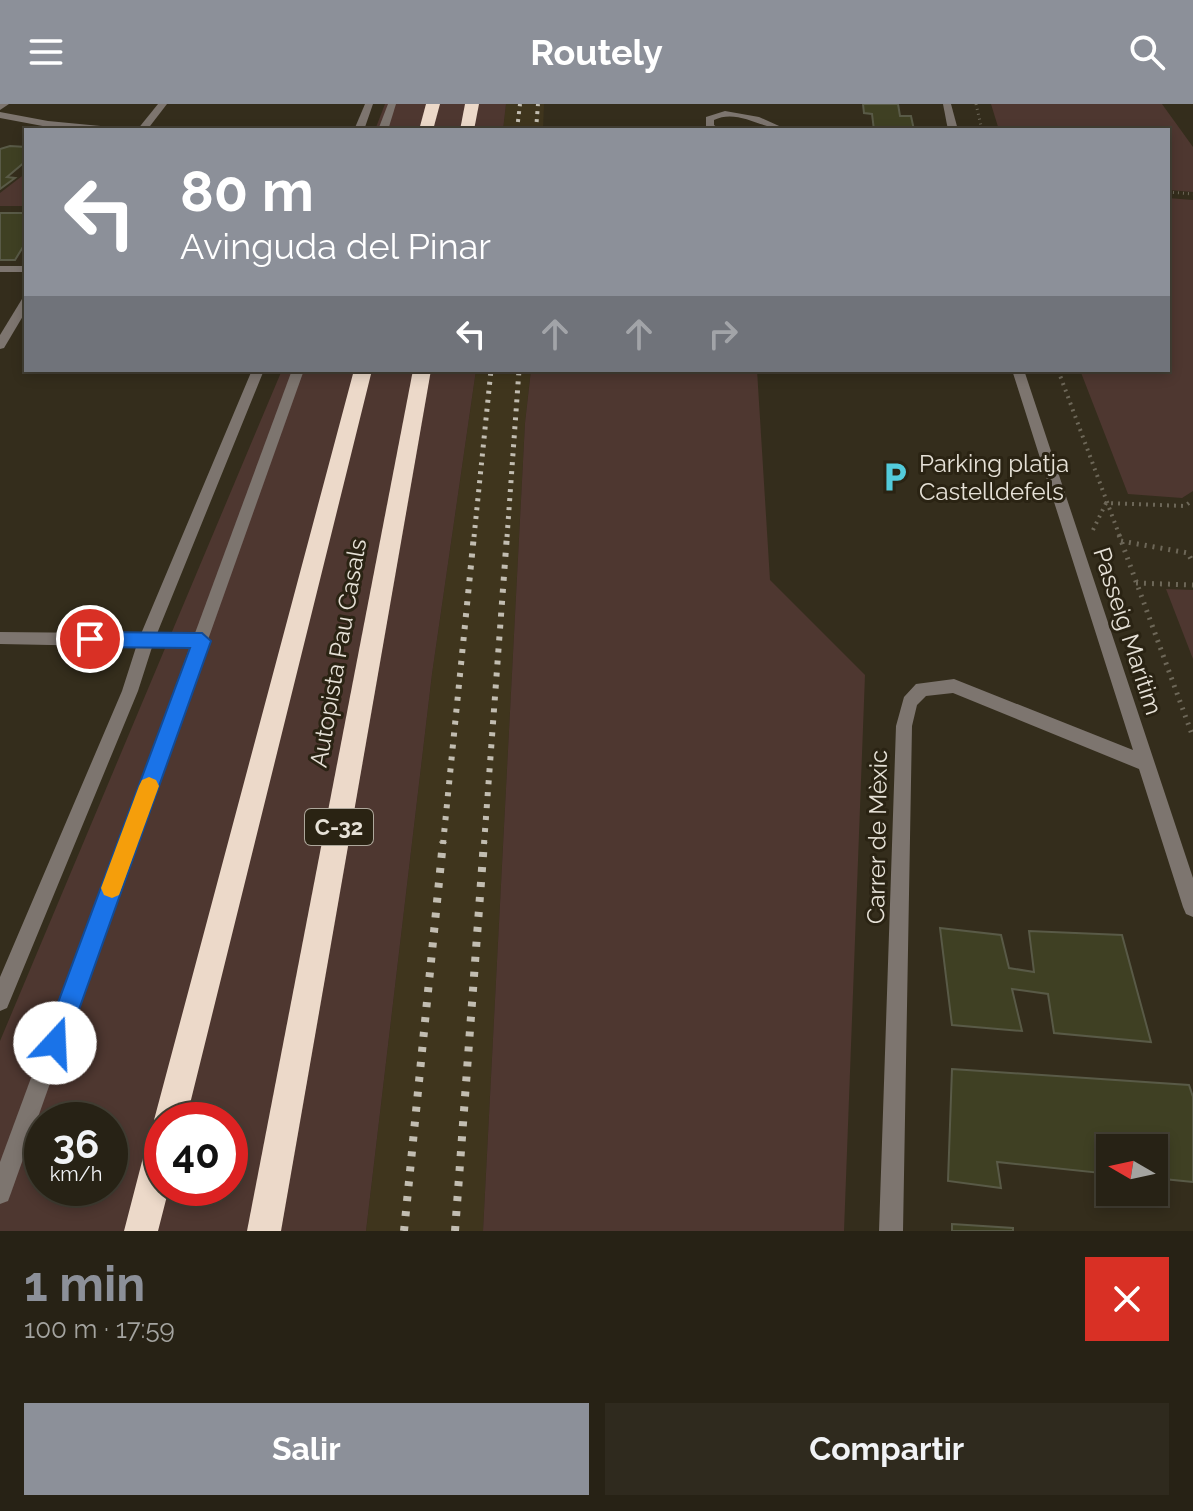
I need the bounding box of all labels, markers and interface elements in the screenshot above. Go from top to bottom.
icon: menu [24,30,68,74]
icon: search [1125,30,1169,74]
text: Routely [530,31,663,73]
text: 80 m [180,158,314,224]
icon: left [48,160,152,264]
text: Avinguda del Pinar [180,225,491,267]
icon: left [449,312,493,356]
icon: ahead [533,312,577,356]
icon: ahead [617,312,661,356]
icon: right [701,312,745,356]
place label: Parking platja Castelldefels [919,449,1069,506]
parking icon: Parking platja Castelldefels [878,460,912,494]
street label: Autopista Pau Casals [304,536,372,770]
street label: Passeig Marítim [1087,544,1169,718]
pin [56,605,124,673]
icon: arrive [68,617,112,661]
street label: Carrer de Mèxic [861,750,893,924]
road number: C-32 [305,809,373,845]
position arrow [13,1001,97,1085]
speed limit sign: 40 [144,1102,248,1206]
text: 36 [53,1120,99,1167]
north arrow [1096,1134,1168,1206]
map controls [1096,1134,1168,1206]
text: km/h [50,1162,102,1186]
text: 1 min [24,1256,145,1312]
button: close [1085,1257,1169,1341]
text: 100 m · 17:59 [24,1314,175,1344]
button: Salir [24,1403,589,1495]
button: Compartir [605,1403,1169,1495]

